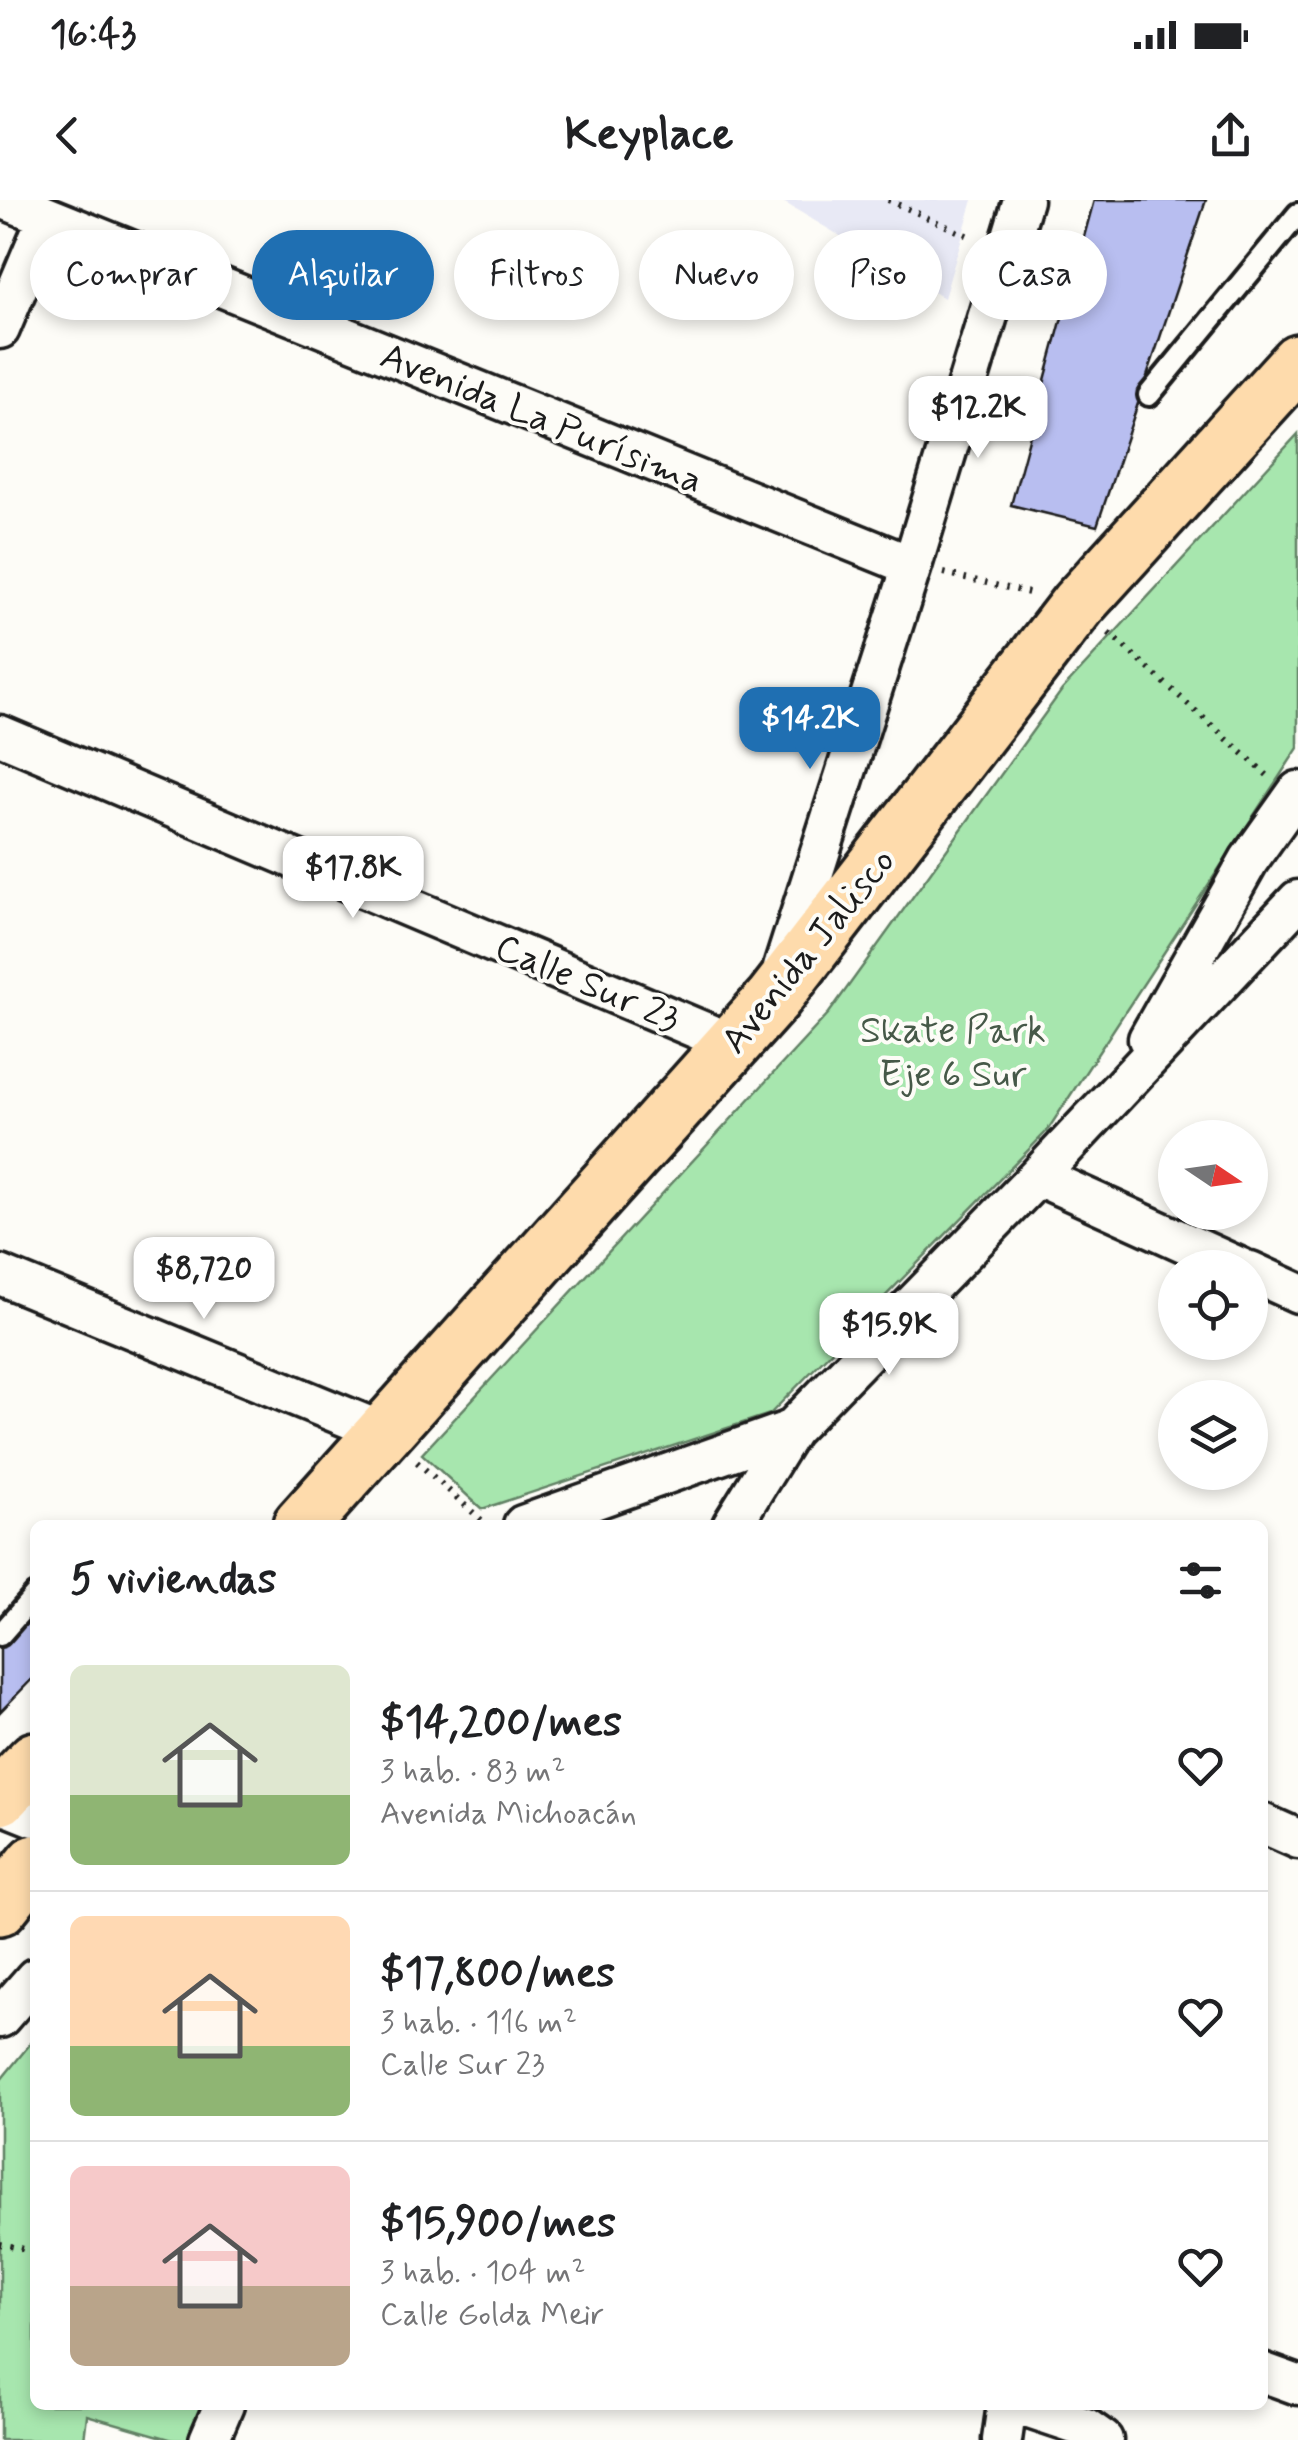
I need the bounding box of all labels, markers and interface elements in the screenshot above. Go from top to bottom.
text: 16:43 [50,11,136,60]
text: Keyplace [565,106,733,165]
icon: back [40,108,95,163]
icon: share [1203,108,1258,163]
chip: Comprar [30,230,232,320]
chip: Alquilar [252,230,434,320]
chip: Filtros [454,230,619,320]
chip: Nuevo [639,230,794,320]
chip: Piso [814,230,942,320]
chip: Casa [962,230,1107,320]
street label: Avenida La Purísima [373,332,709,506]
pin: $12.2K [897,376,1059,461]
text: $12.2K [931,387,1025,429]
pin: $14.2K [729,687,891,772]
text: $14.2K [761,698,859,740]
pin: $17.8K [272,836,434,921]
street label: Avenida Jalisco [711,839,907,1065]
text: $17.8K [305,847,401,889]
street label: Calle Sur 23 [487,924,687,1045]
park label: Skate Park Eje 6 Sur [860,1007,1046,1100]
north arrow [1158,1120,1268,1230]
map controls [1158,1120,1268,1490]
pin: $8,720 [123,1237,285,1322]
text: $8,720 [156,1248,252,1290]
button: locate [1158,1250,1268,1360]
pin: $15.9K [808,1293,970,1378]
text: $15.9K [841,1304,937,1346]
button: layers [1158,1380,1268,1490]
text: 5 viviendas [70,1553,277,1608]
icon: filters [1173,1553,1228,1608]
text: $14,200/mes [380,1696,622,1751]
icon: home [150,1705,270,1825]
icon: heart [1173,1738,1228,1793]
text: 3 hab. · 83 m² [380,1751,565,1793]
text: Avenida Michoacán [380,1793,637,1835]
text: $17,800/mes [380,1947,615,2002]
icon: home [150,1956,270,2076]
icon: heart [1173,1989,1228,2044]
text: 3 hab. · 116 m² [380,2002,577,2044]
text: Calle Sur 23 [380,2044,545,2086]
text: $15,900/mes [380,2197,616,2252]
icon: home [150,2206,270,2326]
icon: heart [1173,2239,1228,2294]
text: 3 hab. · 104 m² [380,2252,585,2294]
text: Calle Golda Meir [380,2294,604,2336]

